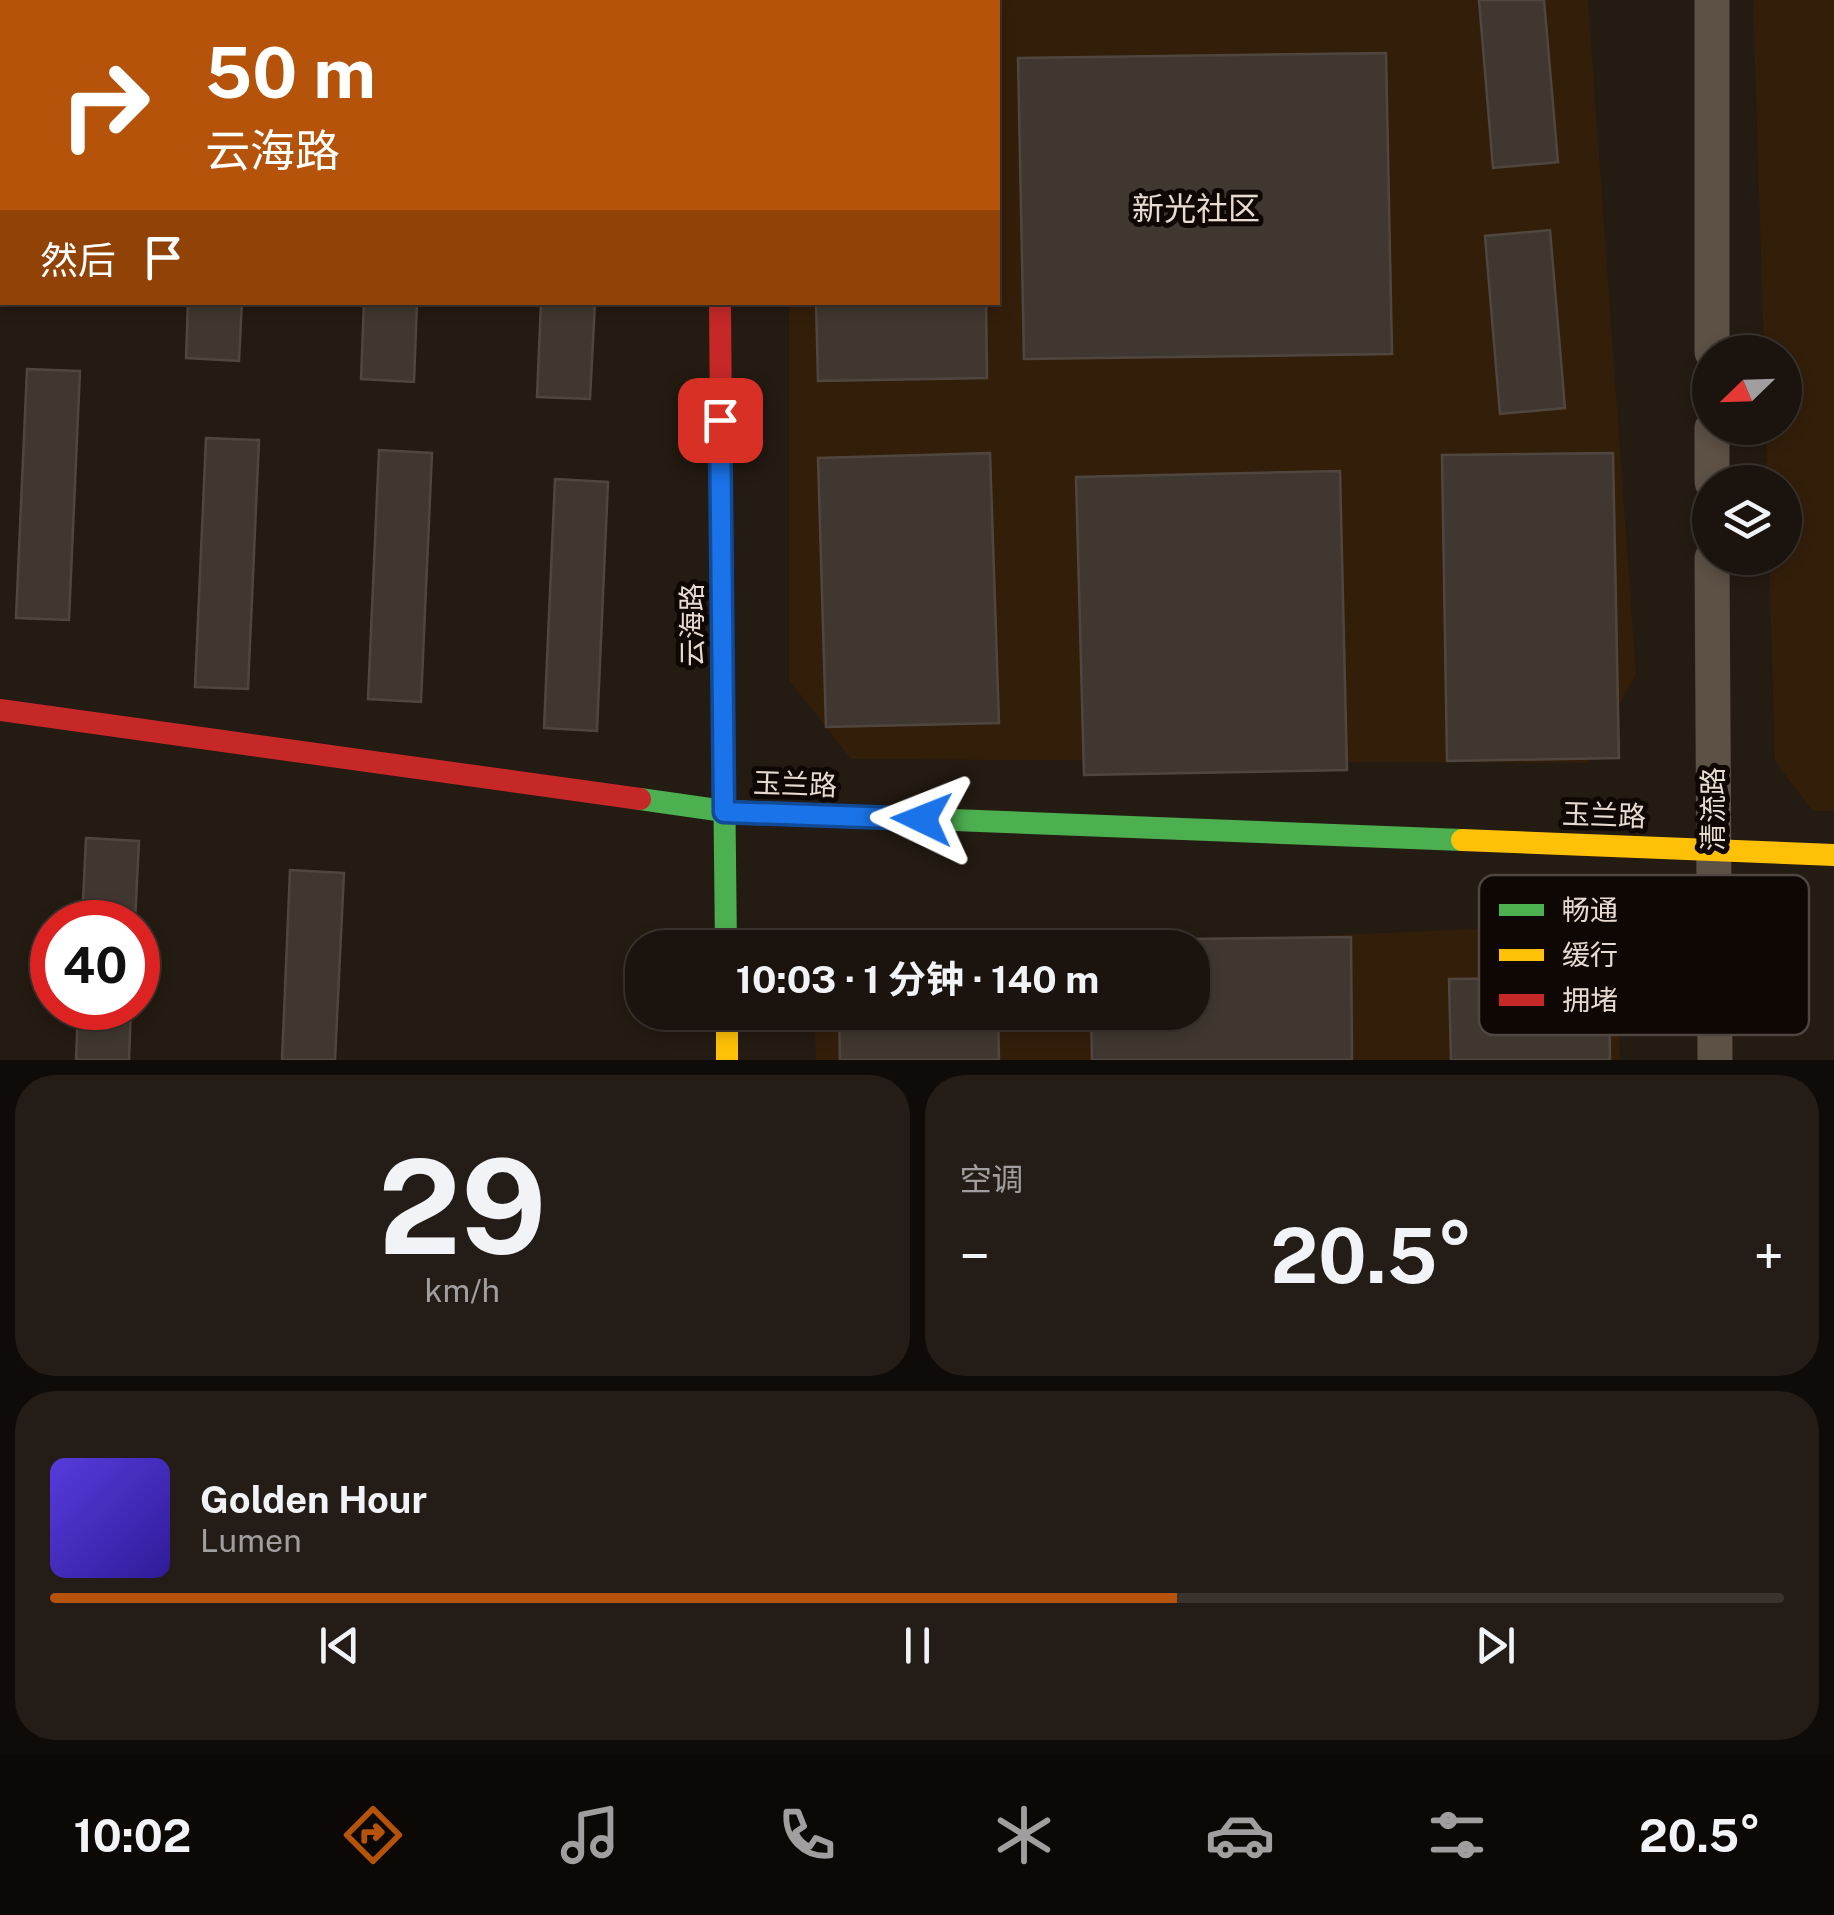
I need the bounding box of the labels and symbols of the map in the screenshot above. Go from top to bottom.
district label: 新光社区 [1132,190,1260,227]
north arrow [1692,335,1802,445]
pin [678,378,763,463]
street label: 云海路 [675,583,708,667]
street label: 玉兰路 [752,766,838,801]
position arrow [870,767,974,871]
street label: 清流路 [1696,767,1729,851]
street label: 玉兰路 [1561,797,1647,832]
legend [1479,875,1809,1035]
text: 畅通 [1562,893,1618,926]
speed limit sign: 40 [30,900,160,1030]
text: 缓行 [1562,938,1618,971]
text: 拥堵 [1562,983,1618,1016]

